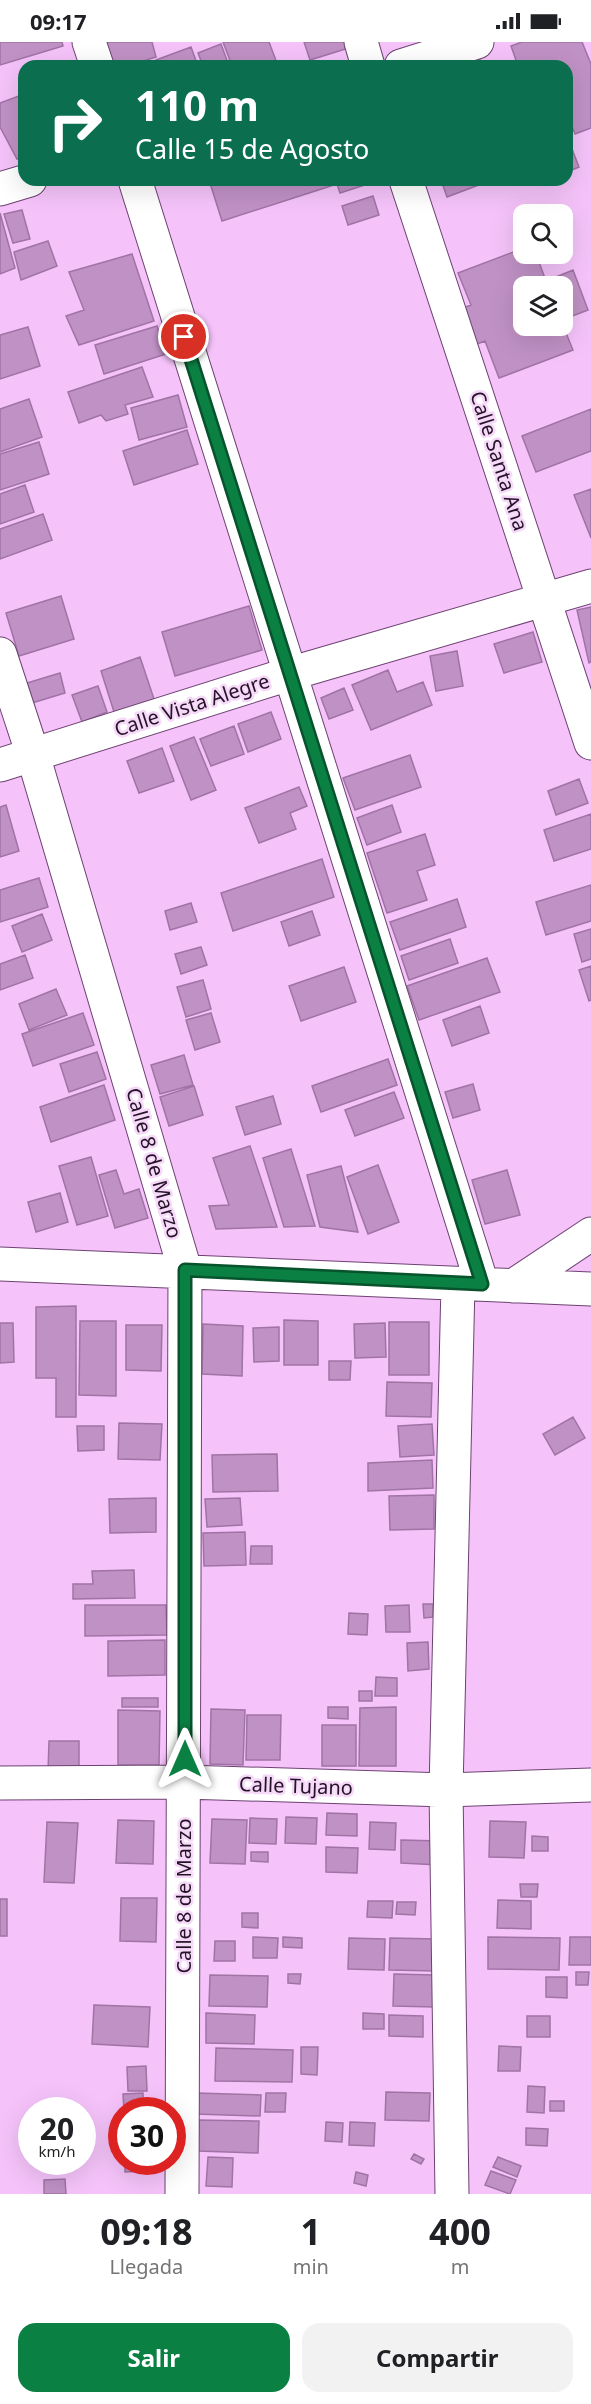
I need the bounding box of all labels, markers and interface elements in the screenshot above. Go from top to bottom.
text: 09:17 [30,6,87,36]
text: 110 m [135,76,259,133]
icon: right [36,84,114,162]
text: Calle 15 de Agosto [135,130,369,167]
map controls [513,204,573,336]
button: search [513,204,573,264]
button: layers [513,276,573,336]
pin [158,311,209,362]
icon: arrive [167,320,200,353]
street label: Calle Santa Ana [464,388,535,534]
street label: Calle Vista Alegre [111,667,273,742]
street label: Calle 8 de Marzo [120,1085,189,1241]
position arrow [153,1727,217,1791]
street label: Calle Tujano [239,1770,353,1801]
street label: Calle 8 de Marzo [170,1818,197,1974]
speed limit sign: 30 [108,2097,186,2175]
text: 20 [40,2108,74,2149]
text: km/h [39,2141,75,2161]
text: 09:18 [100,2207,193,2256]
text: 1 [301,2207,321,2256]
text: 400 [429,2207,491,2256]
text: Llegada [109,2253,183,2280]
text: min [293,2253,329,2280]
text: m [451,2253,469,2280]
button: Salir [18,2323,290,2392]
button: Compartir [302,2323,573,2392]

